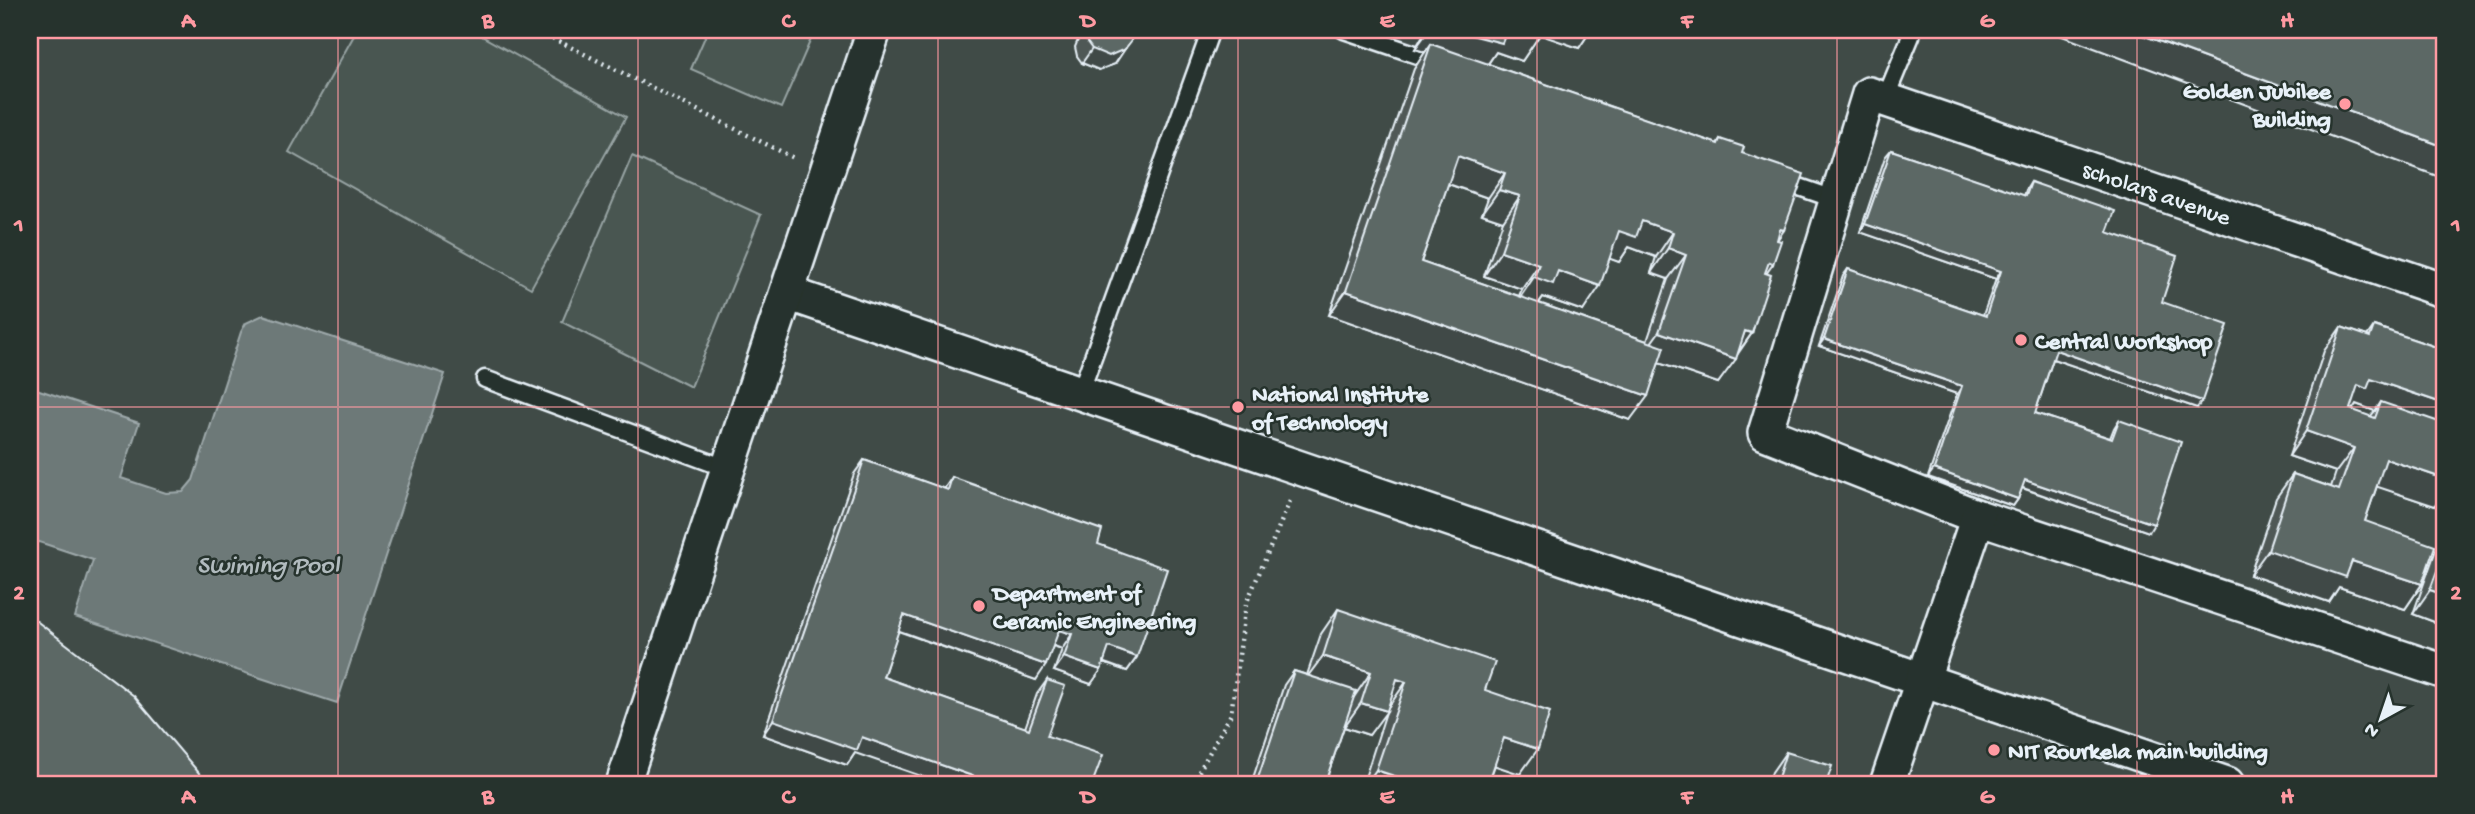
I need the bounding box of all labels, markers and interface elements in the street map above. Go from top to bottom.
text: A [180,9,196,36]
text: B [481,9,495,36]
text: C [782,9,797,36]
text: D [1079,9,1097,36]
text: E [1380,9,1396,36]
text: F [1680,9,1695,36]
text: G [1980,9,1996,36]
text: H [2280,9,2294,36]
place label: Golden Jubilee Building [2183,79,2333,136]
marker: Golden Jubilee Building [2337,96,2353,112]
street label: scholars avenue [2078,156,2235,235]
text: 1 [13,213,24,240]
text: 1 [2450,213,2461,240]
place label: Central Workshop [2035,329,2213,358]
marker: Central Workshop [2013,332,2029,348]
place label: National Institute of Technology [1251,382,1430,439]
marker: National Institute of Technology [1230,399,1246,415]
water label: Swiming Pool [197,552,340,583]
text: 2 [13,581,25,608]
place label: Department of Ceramic Engineering [991,581,1197,638]
text: 2 [2450,581,2462,608]
marker: Department of Ceramic Engineering [971,598,987,614]
north arrow [2346,684,2416,754]
text: N [2360,717,2384,742]
place label: NIT Rourkela main building [2008,739,2268,768]
marker: NIT Rourkela main building [1986,742,2002,758]
text: A [180,785,196,812]
text: B [481,785,495,812]
text: C [782,785,797,812]
text: D [1079,785,1097,812]
text: E [1380,785,1396,812]
text: F [1680,785,1695,812]
text: G [1980,785,1996,812]
text: H [2280,785,2294,812]

